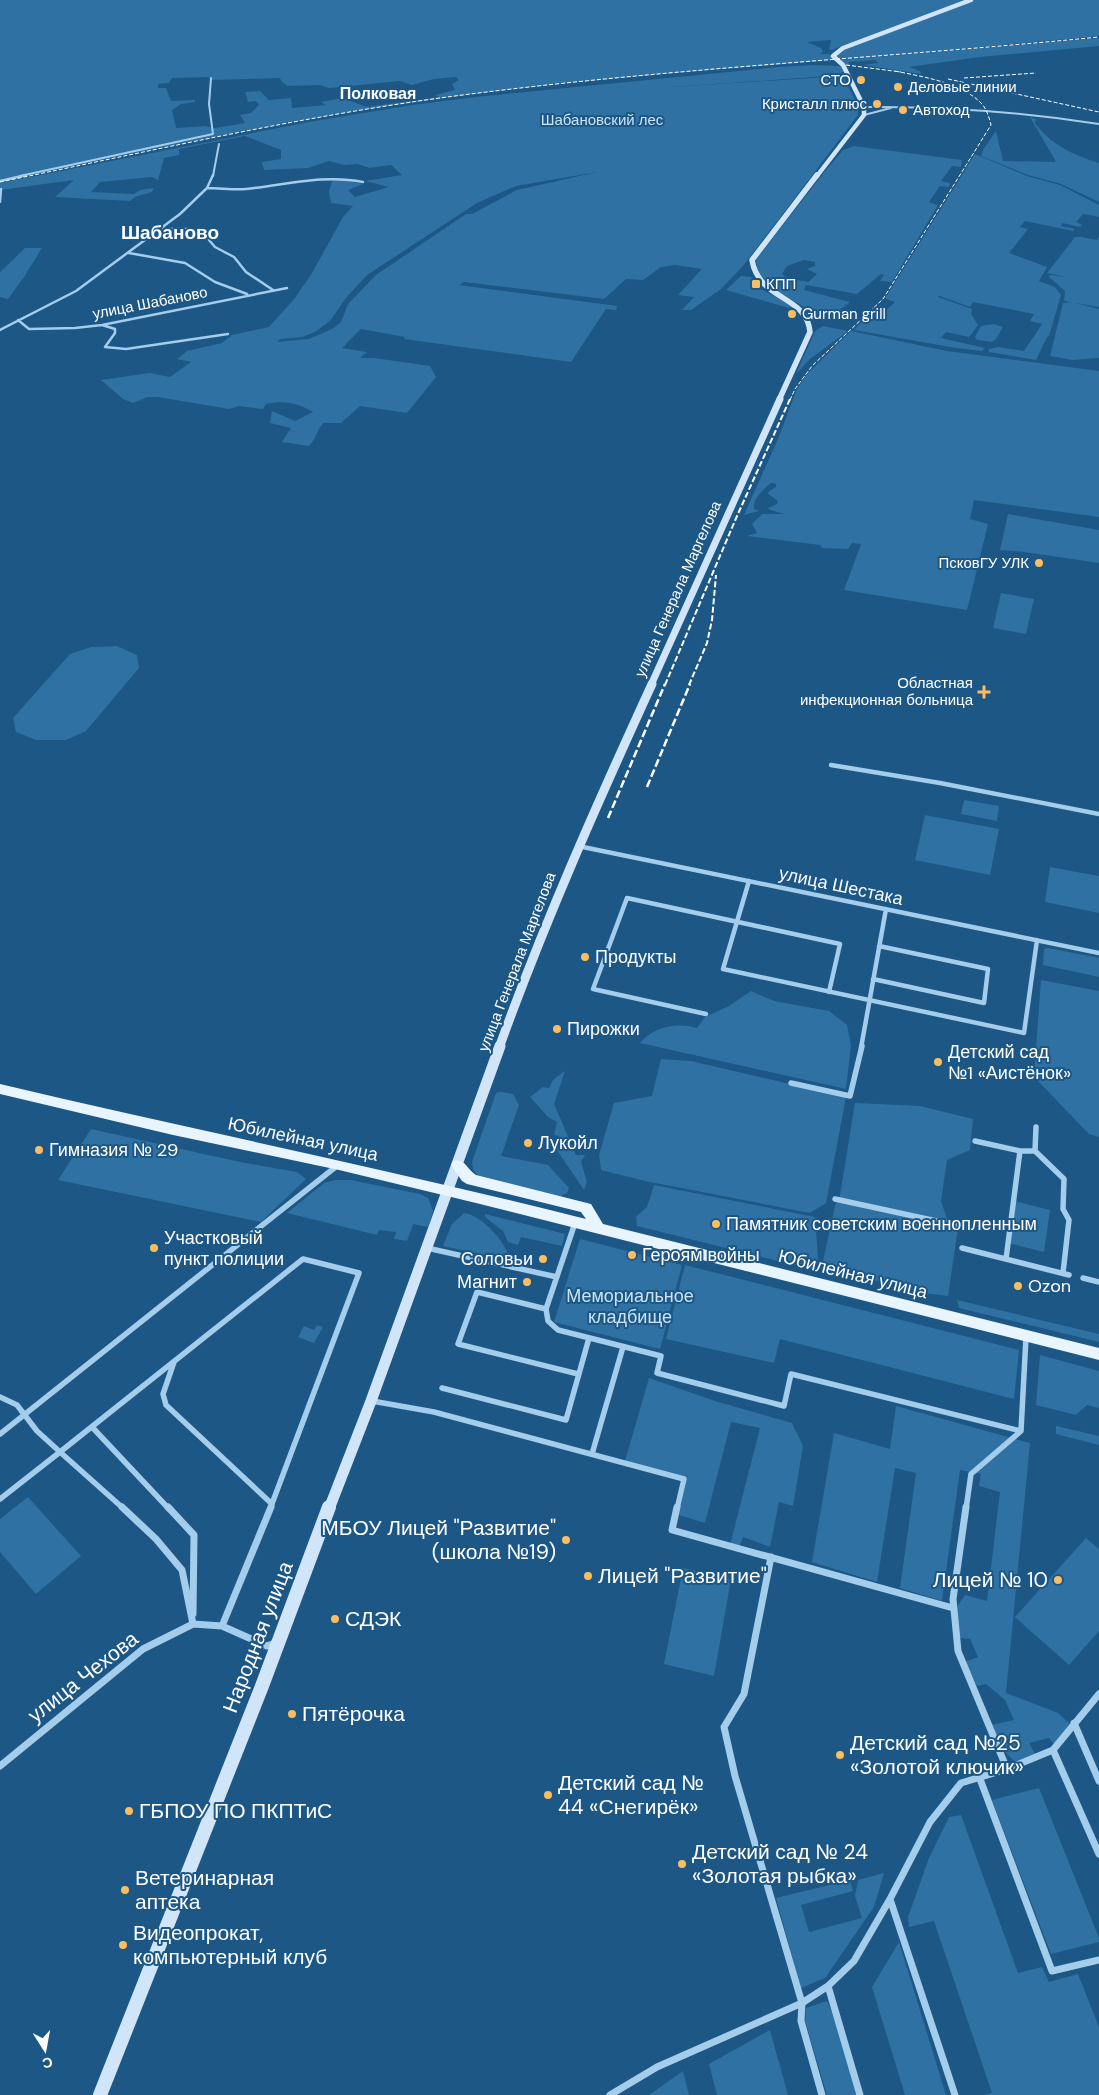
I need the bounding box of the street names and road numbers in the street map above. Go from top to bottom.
street label: улица Шабаново [91,282,209,324]
street label: улица Генерала Маргелова [630,497,726,680]
street label: улица Шестака [777,861,906,911]
street label: улица Генерала Маргелова [473,869,561,1055]
street label: Юбилейная улица [226,1111,381,1167]
street label: Юбилейная улица [776,1244,931,1304]
street label: Народная улица [216,1557,300,1717]
street label: улица Чехова [22,1625,144,1729]

